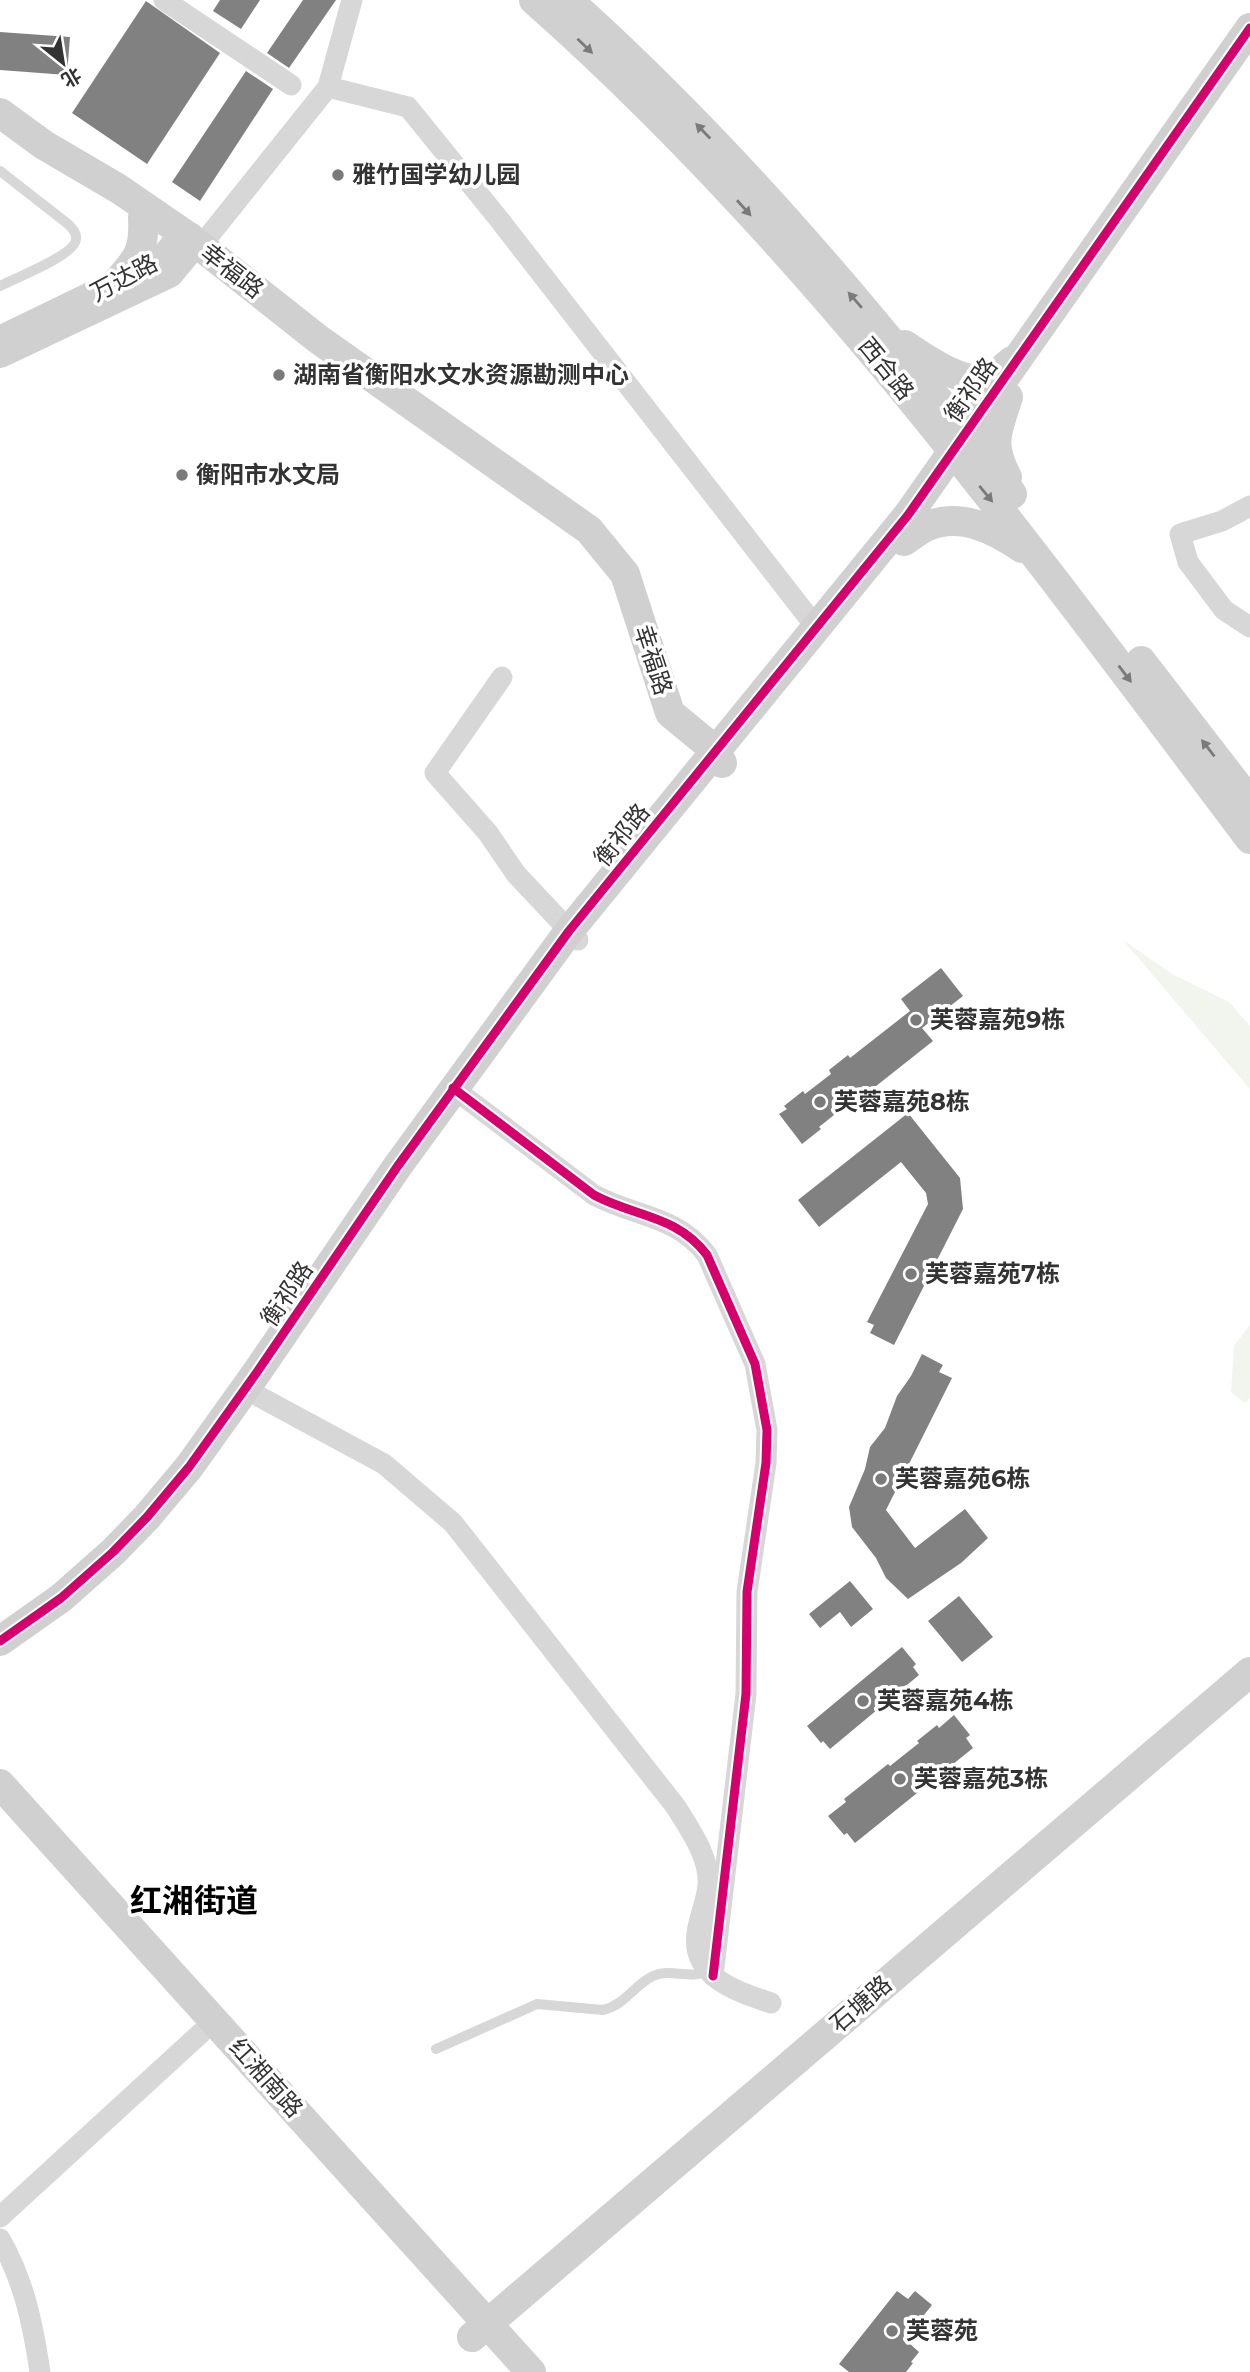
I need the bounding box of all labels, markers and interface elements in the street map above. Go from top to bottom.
north arrow [28,28,98,98]
one-way arrow [576,37,593,53]
text: 北 [57,63,85,92]
one-way arrow [696,123,712,140]
place label: 雅竹国学幼儿园 [352,160,520,189]
marker: 雅竹国学幼儿园 [330,167,346,183]
one-way arrow [736,199,752,216]
street label: 幸福路 [195,237,270,304]
street label: 万达路 [85,248,162,307]
one-way arrow [847,291,863,309]
street label: 西合路 [852,332,920,406]
street label: 衡祁路 [938,352,1003,428]
place label: 湖南省衡阳水文水资源勘测中心 [293,360,629,389]
marker: 湖南省衡阳水文水资源勘测中心 [271,367,287,383]
place label: 衡阳市水文局 [196,460,340,489]
marker: 衡阳市水文局 [174,467,190,483]
one-way arrow [979,484,994,502]
street label: 幸福路 [629,621,678,699]
one-way arrow [1118,664,1133,682]
one-way arrow [1202,739,1216,757]
street label: 衡祁路 [588,798,656,872]
place label: 芙蓉嘉苑9栋 [930,1005,1065,1034]
marker: 芙蓉嘉苑9栋 [908,1012,924,1028]
place label: 芙蓉嘉苑8栋 [834,1087,970,1116]
marker: 芙蓉嘉苑8栋 [812,1094,828,1110]
street label: 衡祁路 [254,1256,319,1332]
place label: 芙蓉嘉苑7栋 [925,1259,1060,1288]
marker: 芙蓉嘉苑7栋 [903,1266,919,1282]
place label: 芙蓉嘉苑6栋 [895,1464,1030,1493]
marker: 芙蓉嘉苑6栋 [873,1471,889,1487]
place label: 芙蓉嘉苑4栋 [877,1686,1014,1715]
marker: 芙蓉嘉苑4栋 [855,1693,871,1709]
place label: 芙蓉嘉苑3栋 [914,1764,1048,1793]
marker: 芙蓉嘉苑3栋 [892,1771,908,1787]
district label: 红湘街道 [130,1881,258,1920]
street label: 石塘路 [824,1969,897,2038]
street label: 红湘南路 [223,2032,309,2123]
place label: 芙蓉苑 [906,2316,978,2345]
marker: 芙蓉苑 [884,2323,900,2339]

